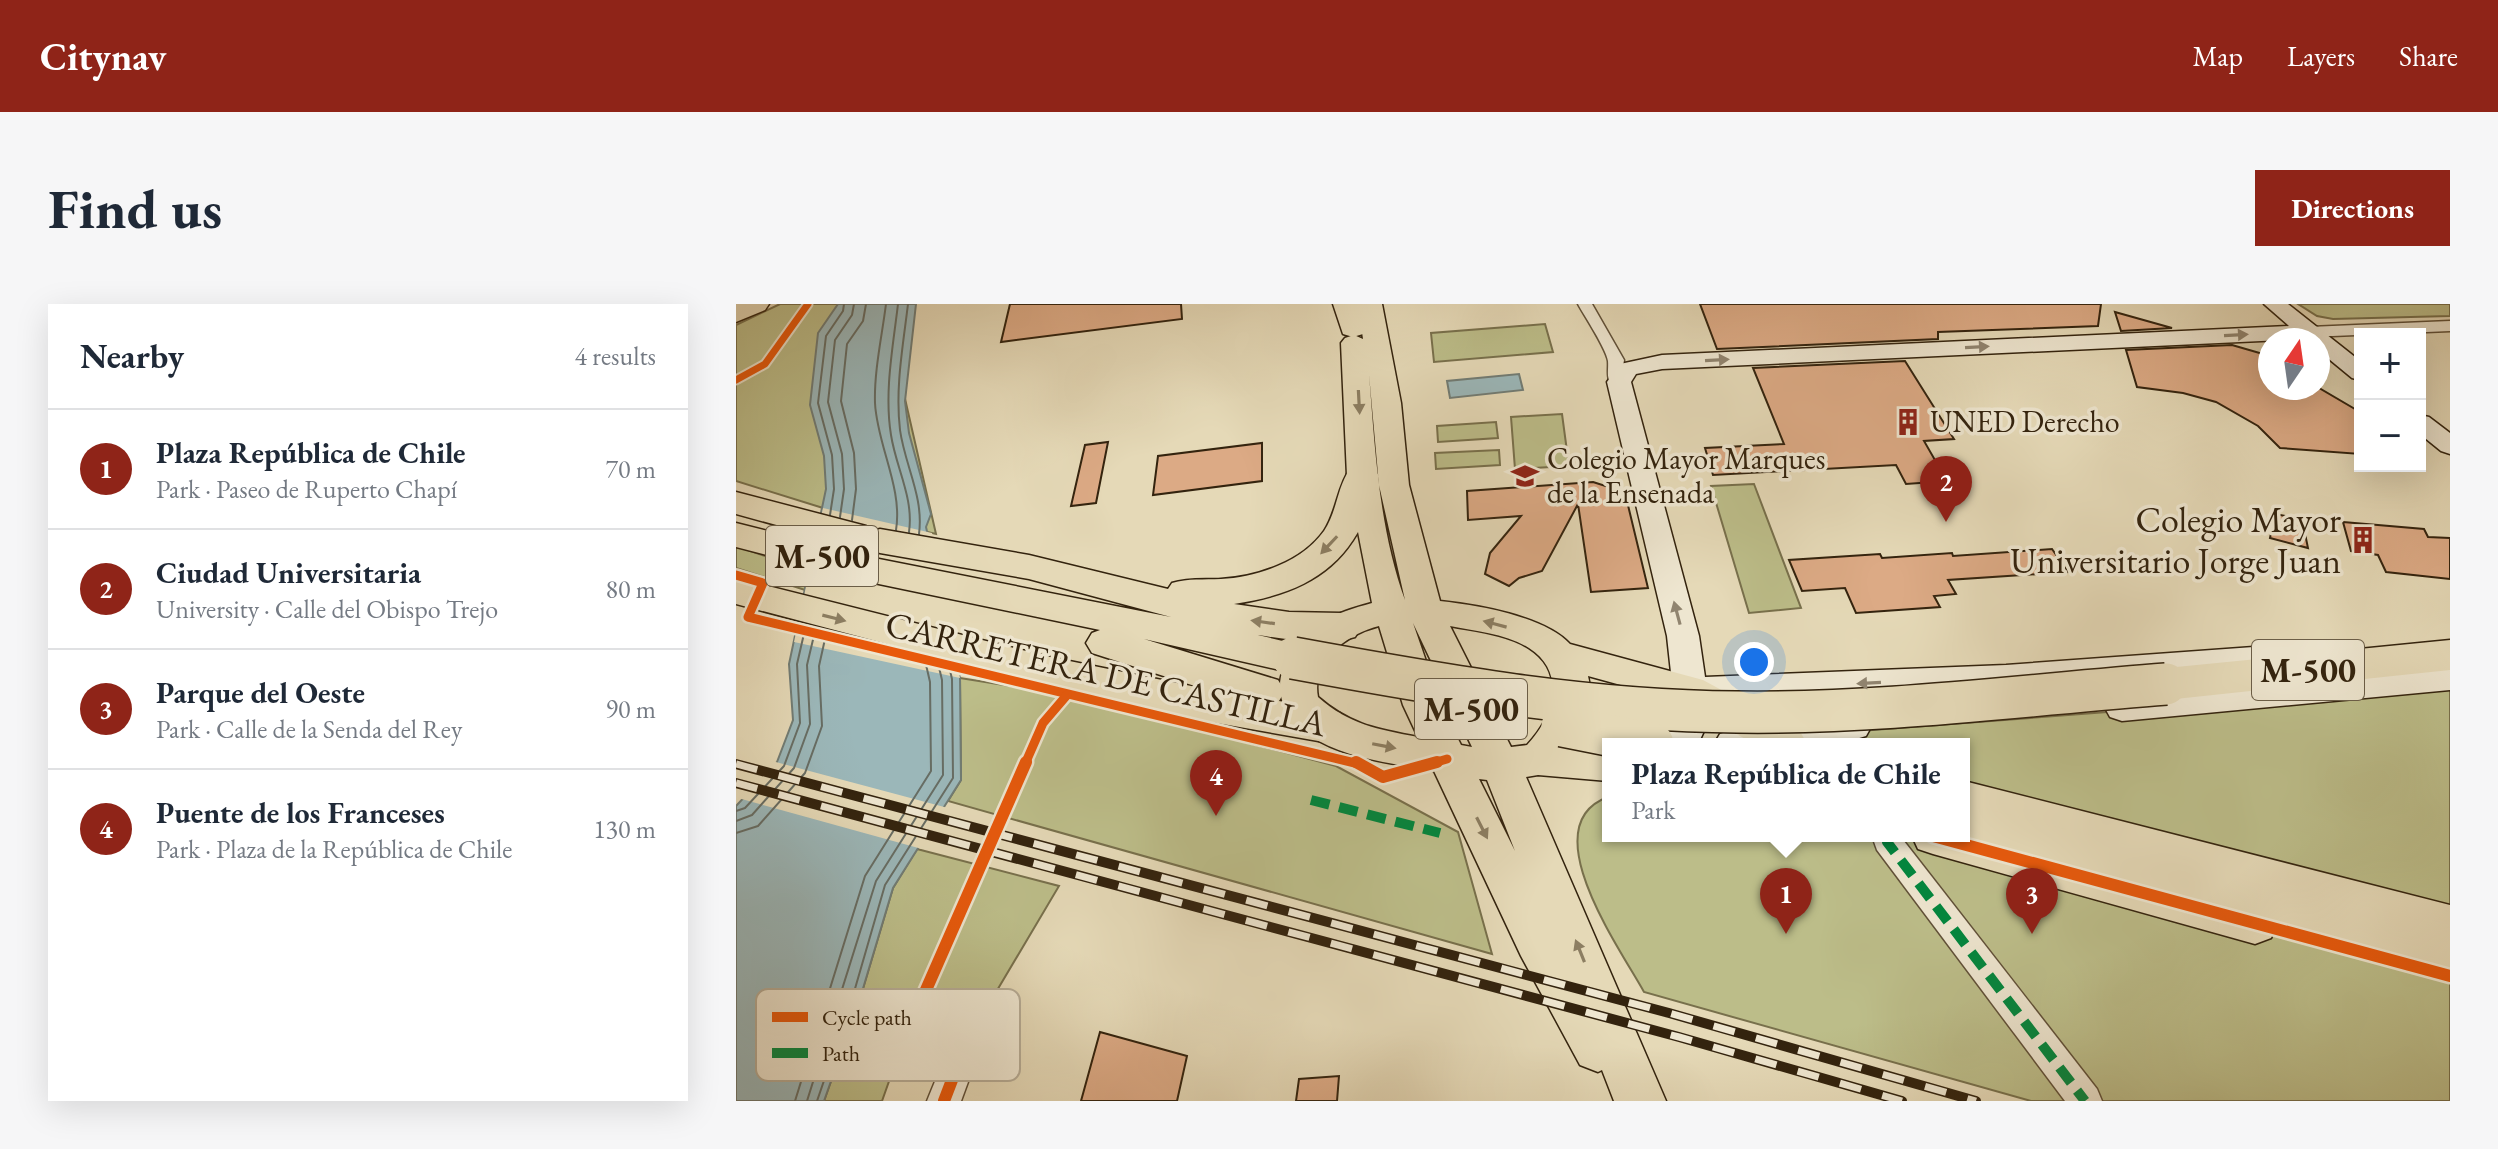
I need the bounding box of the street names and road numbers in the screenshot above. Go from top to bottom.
road number: M-500 [766,526,878,586]
street label: CARRETERA DE CASTILLA [881,600,1332,747]
road number: M-500 [2252,640,2364,700]
road number: M-500 [1415,679,1527,739]

